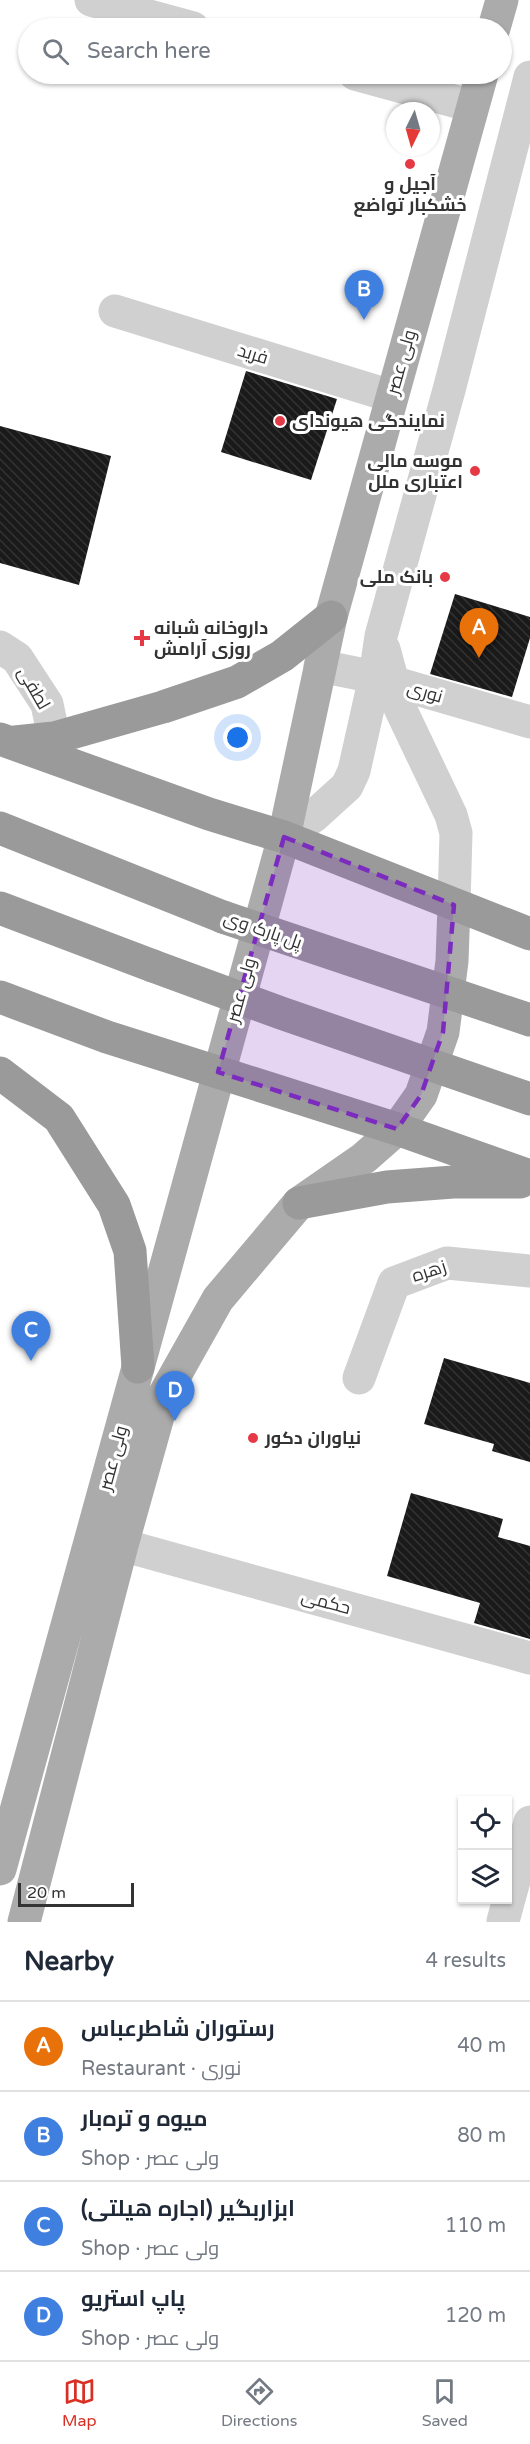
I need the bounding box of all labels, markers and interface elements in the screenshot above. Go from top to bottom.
search box [18,18,512,84]
icon: search [39,35,72,68]
text: Search here [87,38,211,64]
north arrow [386,102,440,156]
marker: آجیل و خشکبار تواضع [403,157,417,171]
place label: آجیل و خشکبار تواضع [353,173,467,217]
pin: B [344,270,384,320]
street label: ولی عصر [381,327,421,398]
street label: فرید [235,339,271,369]
place label: نمایندگی هیوندای [292,410,445,432]
marker: نمایندگی هیوندای [273,414,287,428]
place label: موسه مالی اعتباری ملل [367,450,463,493]
marker: موسه مالی اعتباری ملل [468,464,482,478]
place label: بانک ملی [360,566,433,588]
marker: بانک ملی [438,570,452,584]
pin: A [460,608,498,658]
place label: داروخانه شبانه روزی آرامش [154,617,268,660]
marker: داروخانه شبانه روزی آرامش [135,631,149,645]
street label: لطفی [13,663,55,713]
street label: نوری [405,676,445,708]
your location [223,723,252,752]
street label: پل پارک وی [220,906,305,955]
street label: ولی عصر [221,955,261,1026]
street label: زهره [409,1255,449,1287]
pin: C [12,1312,51,1361]
pin: D [156,1372,195,1421]
street label: ولی عصر [94,1423,132,1494]
place label: نیاوران دکور [264,1427,361,1449]
marker: نیاوران دکور [246,1431,260,1445]
street label: حکمی [299,1585,353,1619]
map controls [458,1796,512,1904]
button: locate [458,1796,512,1850]
button: layers [458,1850,512,1904]
scale bar [18,1880,134,1908]
text: 20 m [27,1883,66,1903]
text: Nearby [24,1946,114,1977]
text: 4 results [426,1949,506,1973]
text: رستوران شاطرعباس [81,2016,275,2042]
text: A [36,2034,51,2058]
text: 40 m [457,2034,506,2058]
text: Restaurant · نوری [81,2057,241,2081]
text: میوه و تره‌بار [81,2106,208,2132]
text: B [37,2124,50,2148]
text: 80 m [457,2124,506,2148]
text: Shop · ولی عصر [81,2147,219,2171]
text: ابزاربگیر (اجاره هیلتی) [81,2196,295,2222]
text: C [37,2214,50,2238]
text: 110 m [445,2214,506,2238]
text: Shop · ولی عصر [81,2237,219,2261]
text: پاپ استریو [81,2286,185,2312]
text: D [36,2304,51,2328]
text: 120 m [445,2304,506,2328]
text: Shop · ولی عصر [81,2327,219,2351]
tab: Map [62,2375,97,2431]
tab: Directions [221,2375,297,2431]
tab: Saved [422,2375,468,2431]

